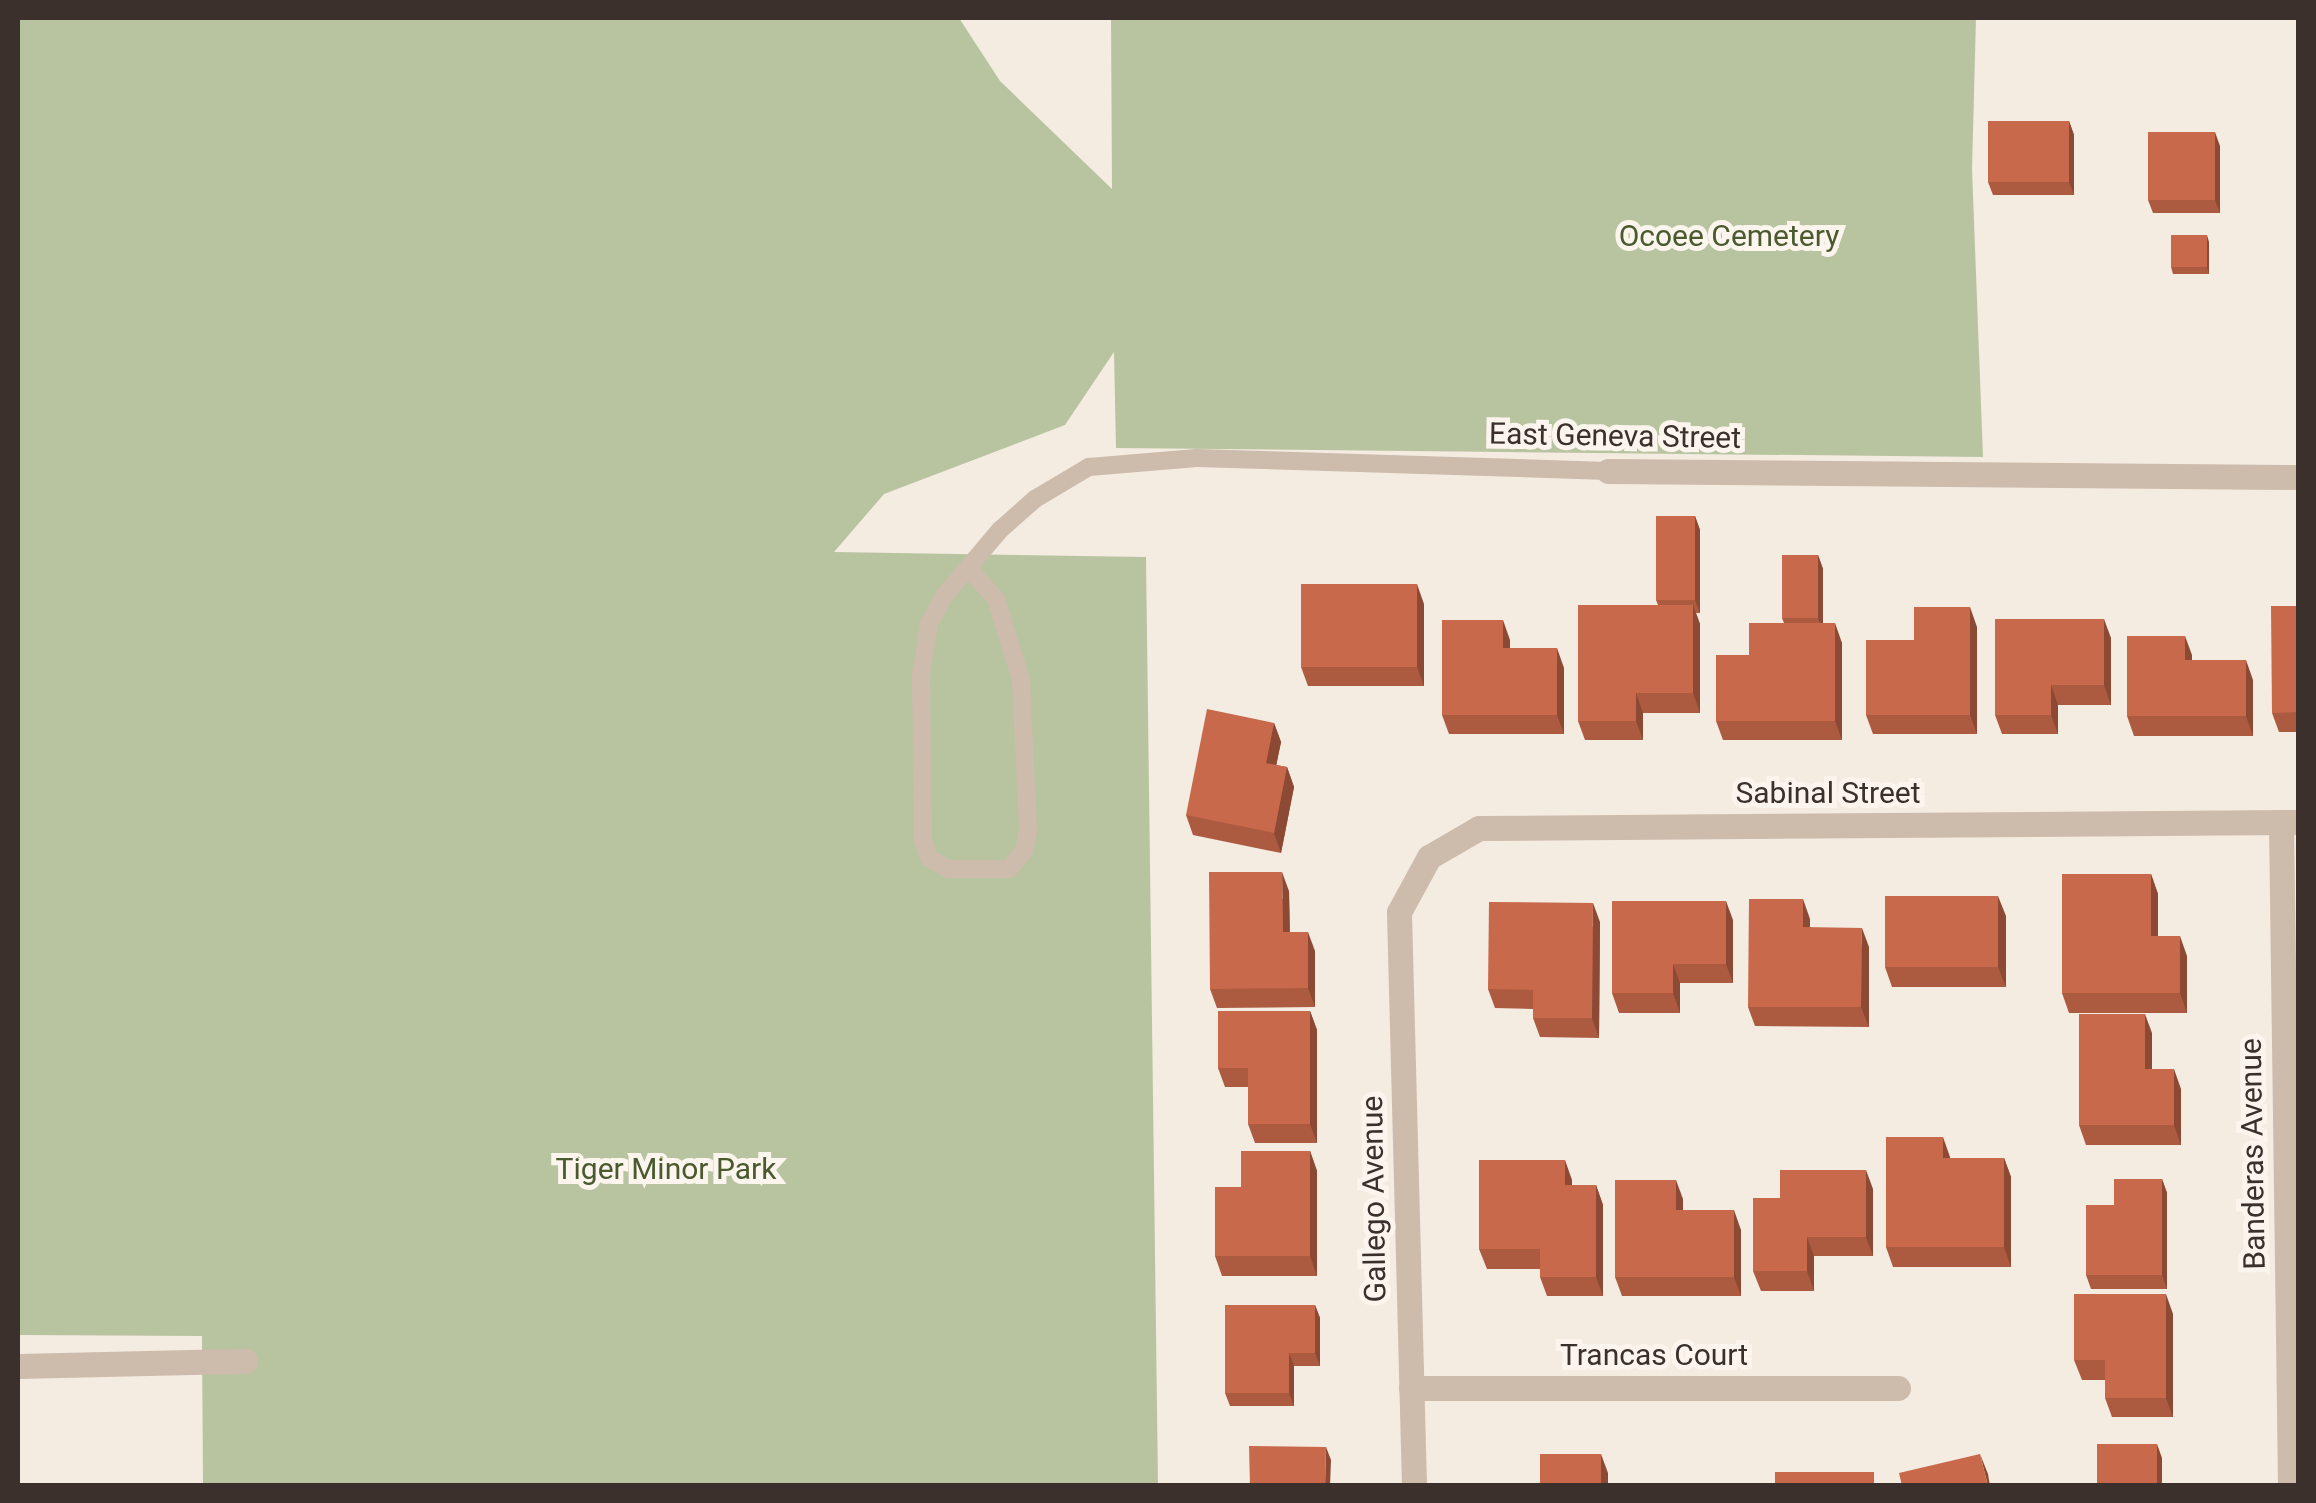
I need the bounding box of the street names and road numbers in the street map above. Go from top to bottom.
street label: East Geneva Street [1489,416,1741,456]
street label: Sabinal Street [1735,775,1921,811]
street label: Banderas Avenue [2233,1038,2273,1270]
street label: Gallego Avenue [1354,1095,1394,1303]
street label: Trancas Court [1560,1337,1748,1373]

